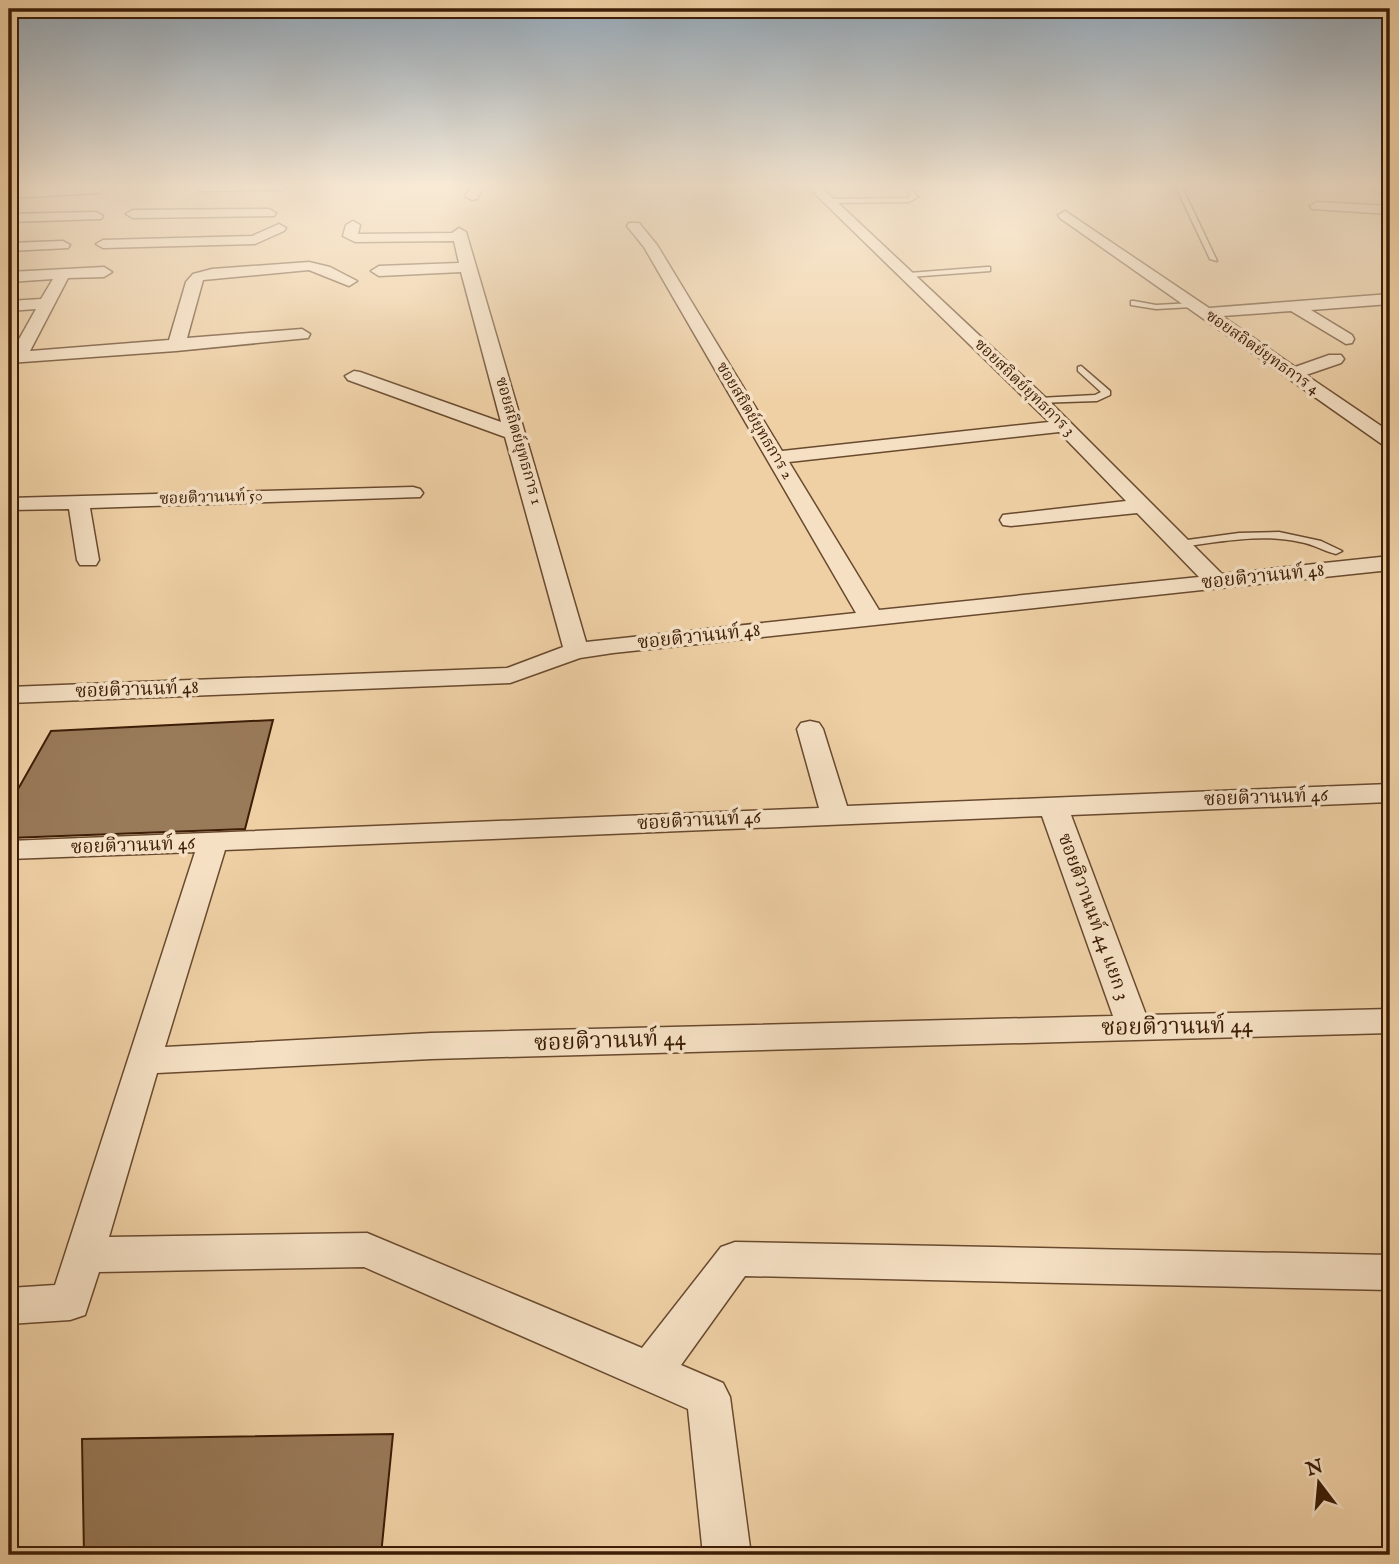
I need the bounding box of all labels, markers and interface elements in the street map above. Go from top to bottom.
street label: ซอยสถิตย์ยุทธการ 4 [1201,306,1323,400]
street label: ซอยสถิตย์ยุทธการ 3 [970,334,1079,441]
street label: ซอยสถิตย์ยุทธการ 2 [711,358,798,483]
street label: ซอยสถิตย์ยุทธการ 1 [490,374,547,507]
street label: ซอยติวานนท์ 50 [159,485,263,510]
street label: ซอยติวานนท์ 48 [1200,558,1326,595]
street label: ซอยติวานนท์ 48 [636,618,762,655]
street label: ซอยติวานนท์ 48 [75,675,199,704]
street label: ซอยติวานนท์ 46 [1203,783,1329,812]
street label: ซอยติวานนท์ 46 [636,805,763,836]
street label: ซอยติวานนท์ 44 แยก 3 [1052,830,1135,1004]
street label: ซอยติวานนท์ 46 [70,831,196,860]
street label: ซอยติวานนท์ 44 [1101,1011,1254,1043]
street label: ซอยติวานนท์ 44 [534,1024,687,1058]
north arrow [1284,1448,1354,1518]
text: N [1303,1455,1327,1483]

